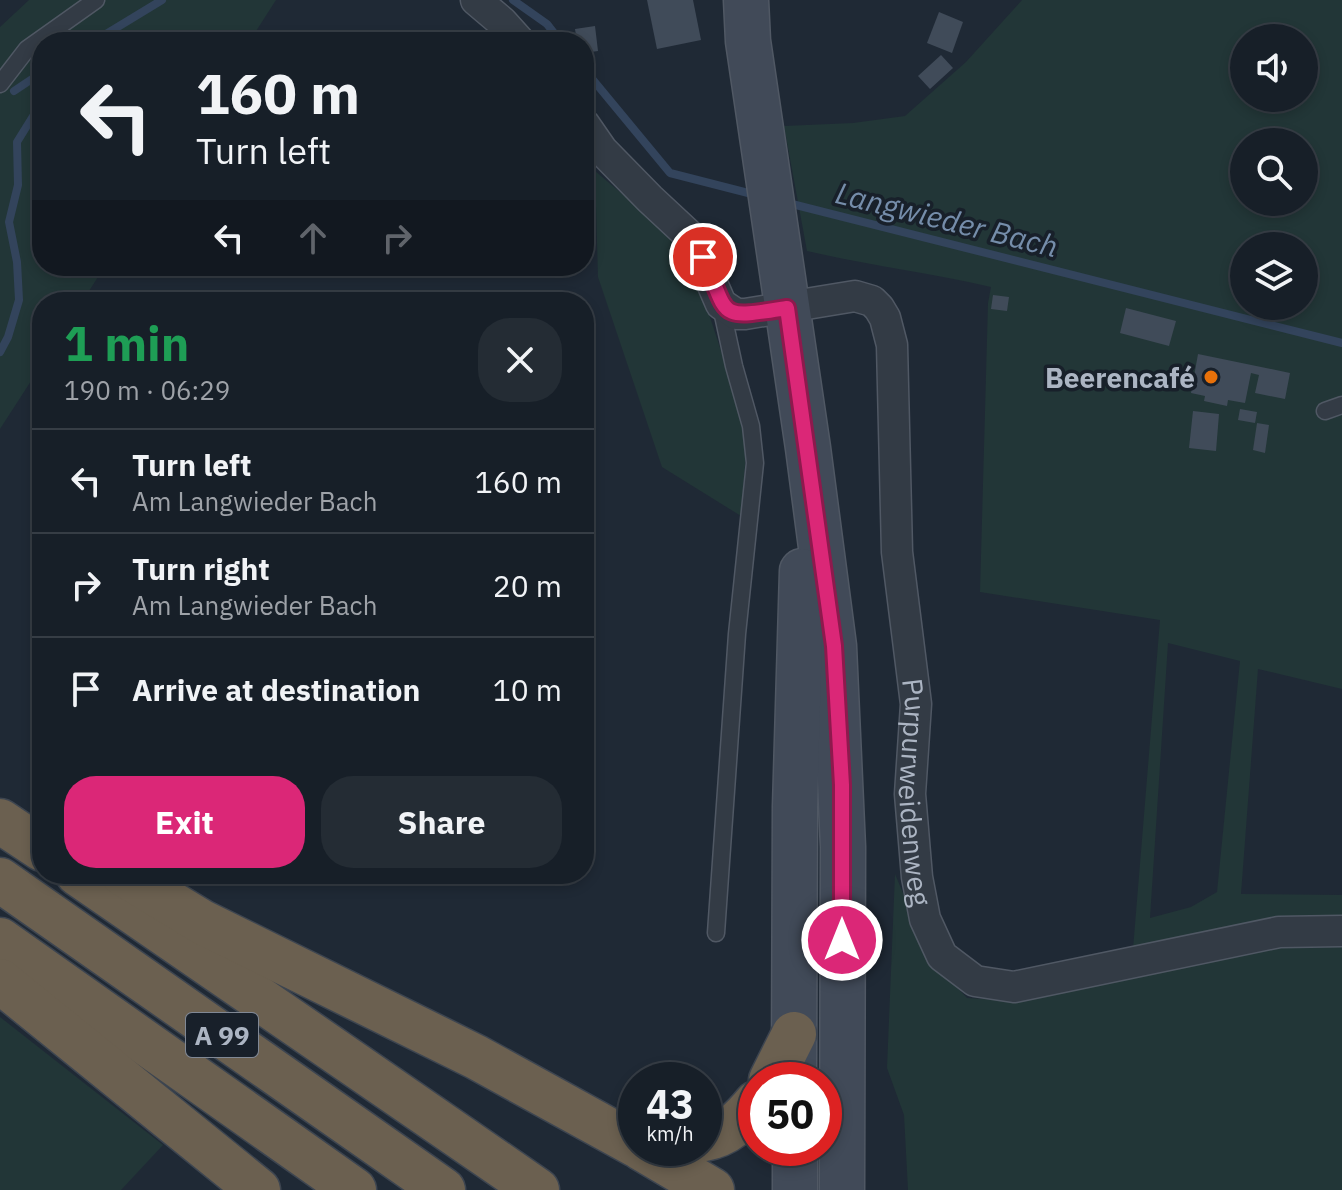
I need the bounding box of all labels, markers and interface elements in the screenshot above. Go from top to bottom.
map controls [1230,24,1318,320]
button: sound [1230,24,1318,112]
text: 160 m [196,57,360,129]
icon: left [64,64,168,168]
text: Turn left [196,127,331,174]
button: search [1230,128,1318,216]
water label: Langwieder Bach [832,173,1062,265]
icon: left [207,216,251,260]
icon: ahead [291,216,335,260]
icon: right [375,216,419,260]
pin [669,223,737,291]
button: layers [1230,232,1318,320]
icon: arrive [681,235,725,279]
text: 1 min [64,312,189,374]
button: close [478,318,562,402]
place label: Beerencafé [1045,359,1195,396]
marker: Beerencafé [1202,368,1220,386]
text: 190 m · 06:29 [64,373,230,407]
text: Turn left [132,445,251,484]
icon: left [64,459,108,503]
text: 160 m [475,462,562,501]
text: Am Langwieder Bach [132,484,377,518]
text: Turn right [132,549,270,588]
icon: right [64,563,108,607]
text: 20 m [493,566,562,605]
text: Am Langwieder Bach [132,588,377,622]
icon: arrive [64,667,108,711]
text: Arrive at destination [132,670,420,709]
text: 10 m [493,670,562,709]
street label: Purpurweidenweg [891,676,941,909]
button: Exit [64,776,305,868]
button: Share [321,776,562,868]
position arrow [800,898,884,982]
road number: A 99 [186,1013,258,1057]
speed limit sign: 50 [738,1062,842,1166]
text: 43 [646,1078,694,1130]
text: km/h [646,1120,694,1147]

